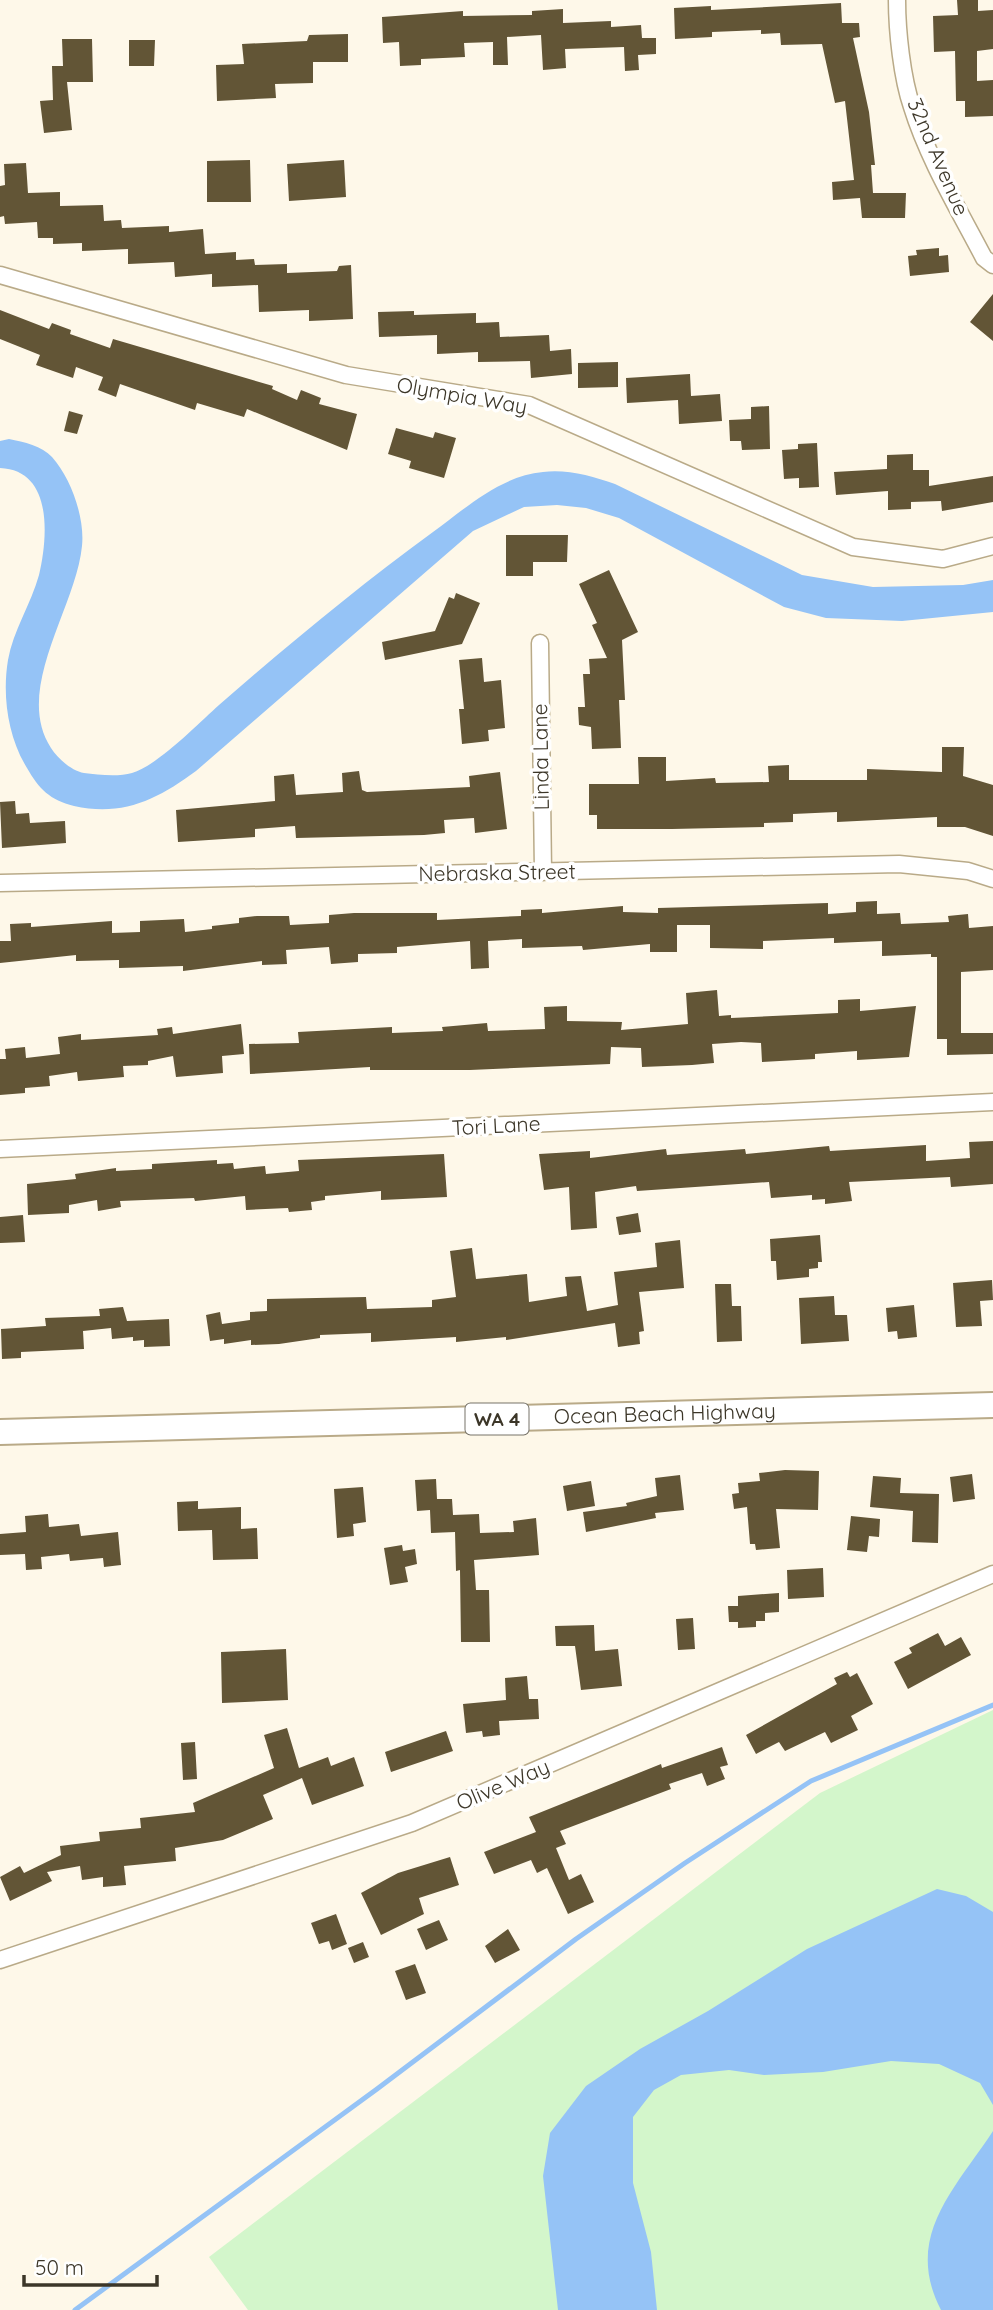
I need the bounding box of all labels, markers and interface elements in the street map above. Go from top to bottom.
street label: 32nd Avenue [903,94,975,219]
street label: Olympia Way [395,371,529,419]
street label: Linda Lane [526,703,554,811]
street label: Nebraska Street [418,858,576,886]
street label: Tori Lane [451,1110,541,1140]
street label: Ocean Beach Highway [553,1397,776,1429]
road number: WA 4 [466,1404,528,1434]
street label: Olive Way [452,1753,553,1815]
scale bar [24,2244,158,2288]
text: 50 m [35,2254,84,2280]

